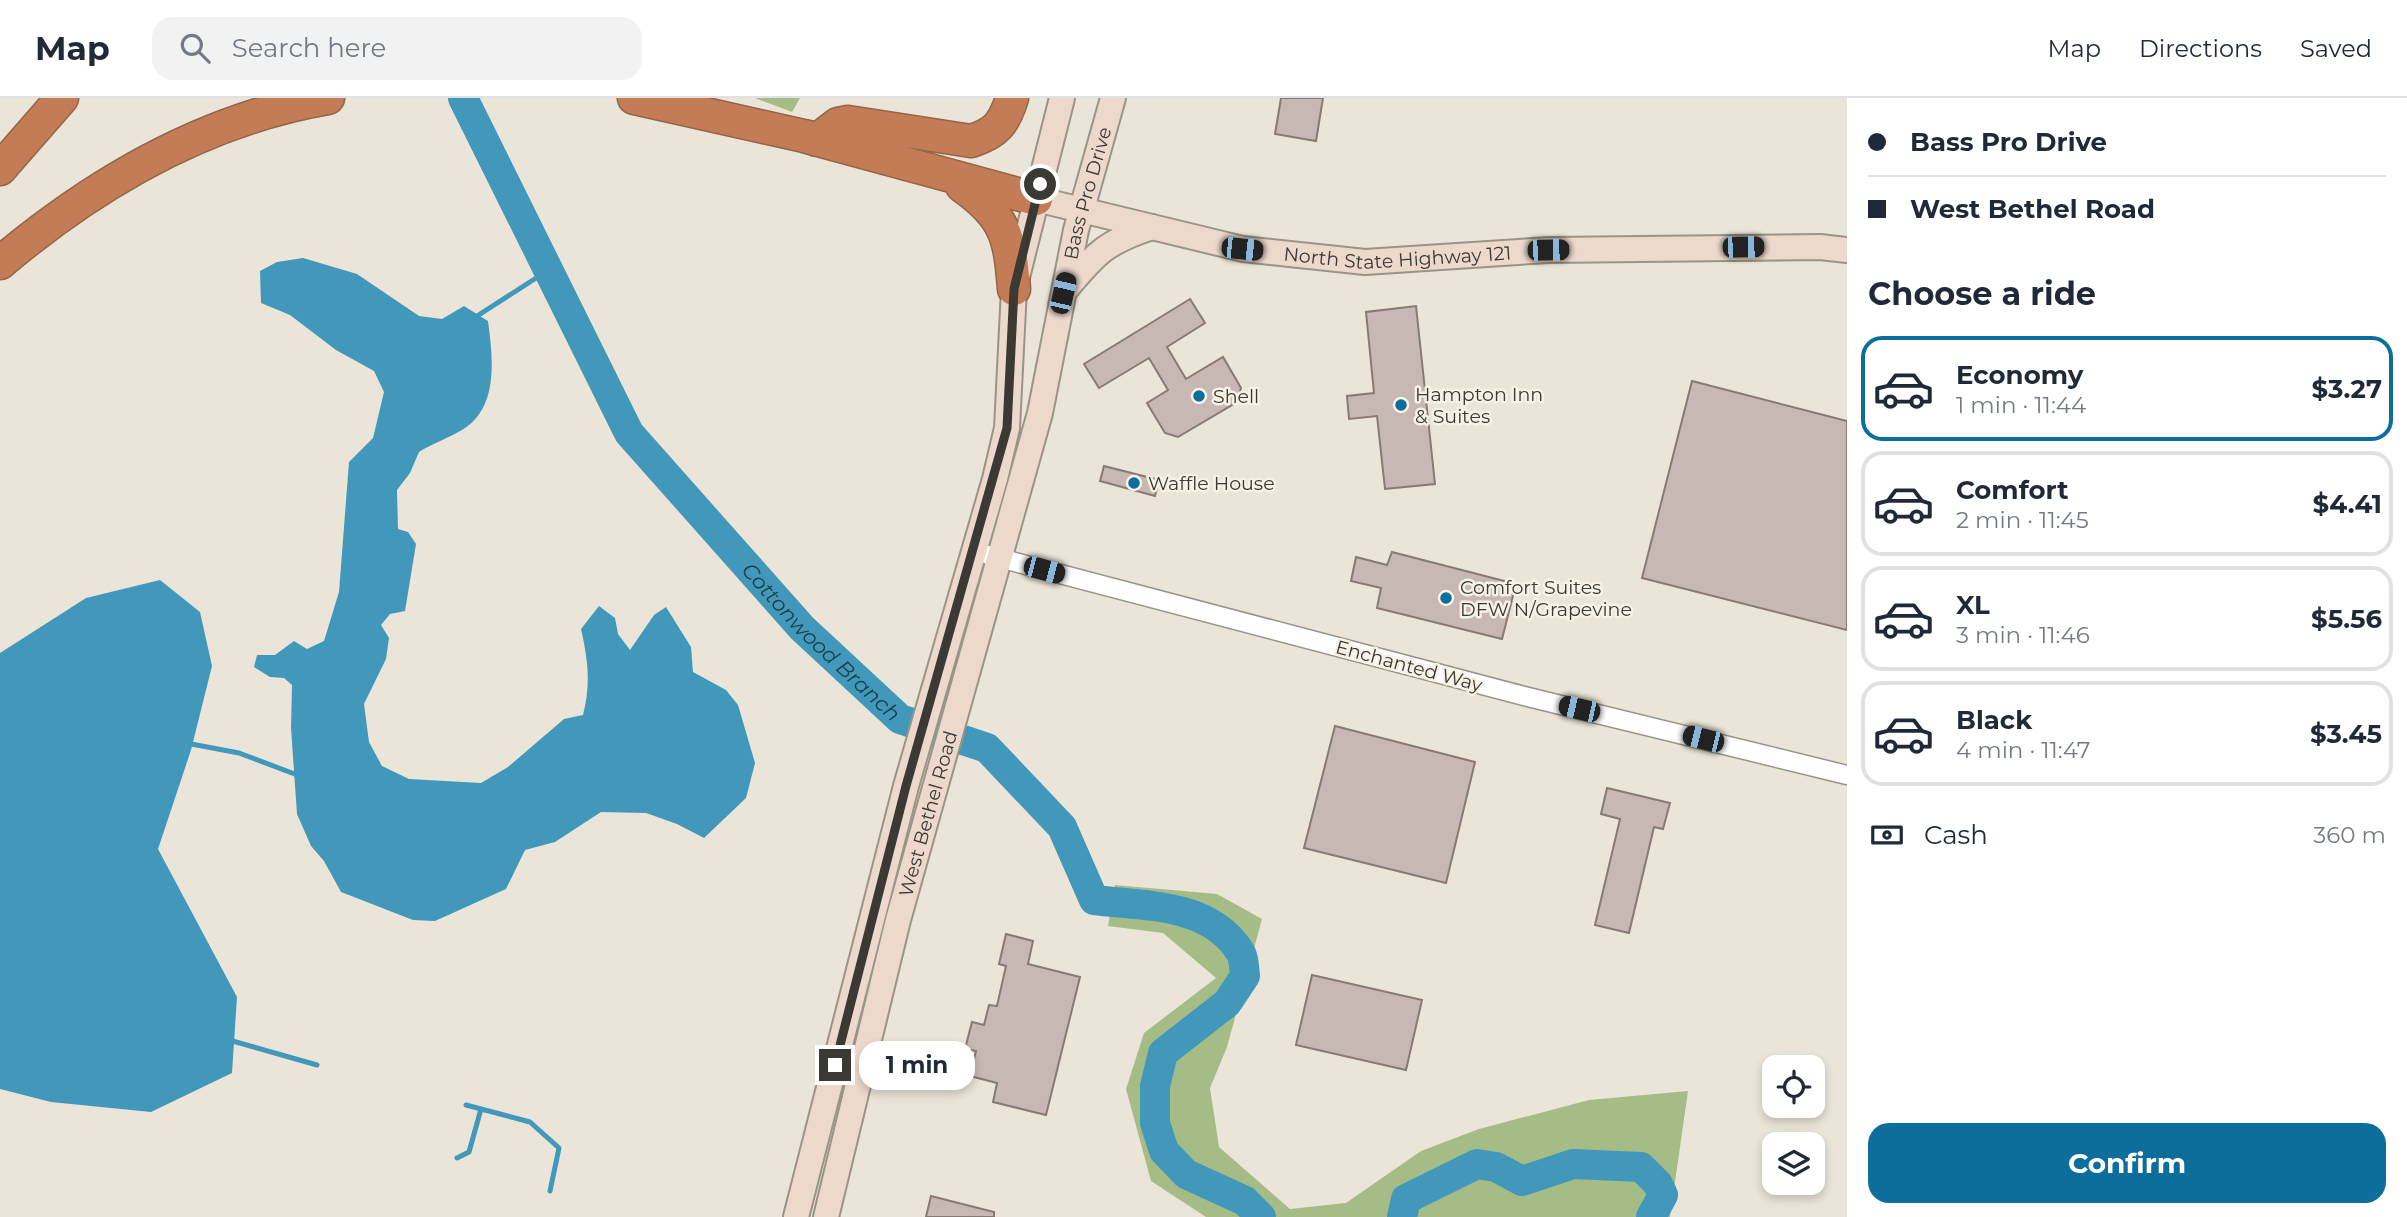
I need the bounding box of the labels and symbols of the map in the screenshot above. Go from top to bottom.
street label: Bass Pro Drive [1059,124,1116,261]
route start [1024,168,1056,200]
car [1221,236,1264,262]
car [1722,236,1765,258]
car [1527,239,1570,261]
street label: North State Highway 121 [1283,241,1512,274]
car [1049,270,1078,316]
place label: Hampton Inn & Suites [1415,383,1543,428]
place label: Shell [1213,385,1259,408]
marker: Shell [1191,388,1207,404]
marker: Hampton Inn & Suites [1393,397,1409,413]
place label: Waffle House [1148,472,1275,495]
marker: Waffle House [1126,475,1142,491]
car [1021,554,1068,586]
water label: Cottonwood Branch [737,557,906,726]
place label: Comfort Suites DFW N/Grapevine [1460,576,1632,621]
marker: Comfort Suites DFW N/Grapevine [1438,590,1454,606]
street label: Enchanted Way [1333,635,1486,697]
car [1557,694,1602,724]
car [1681,724,1726,754]
street label: West Bethel Road [894,728,962,899]
callout: 1 min [860,1040,975,1090]
route end [819,1049,851,1081]

